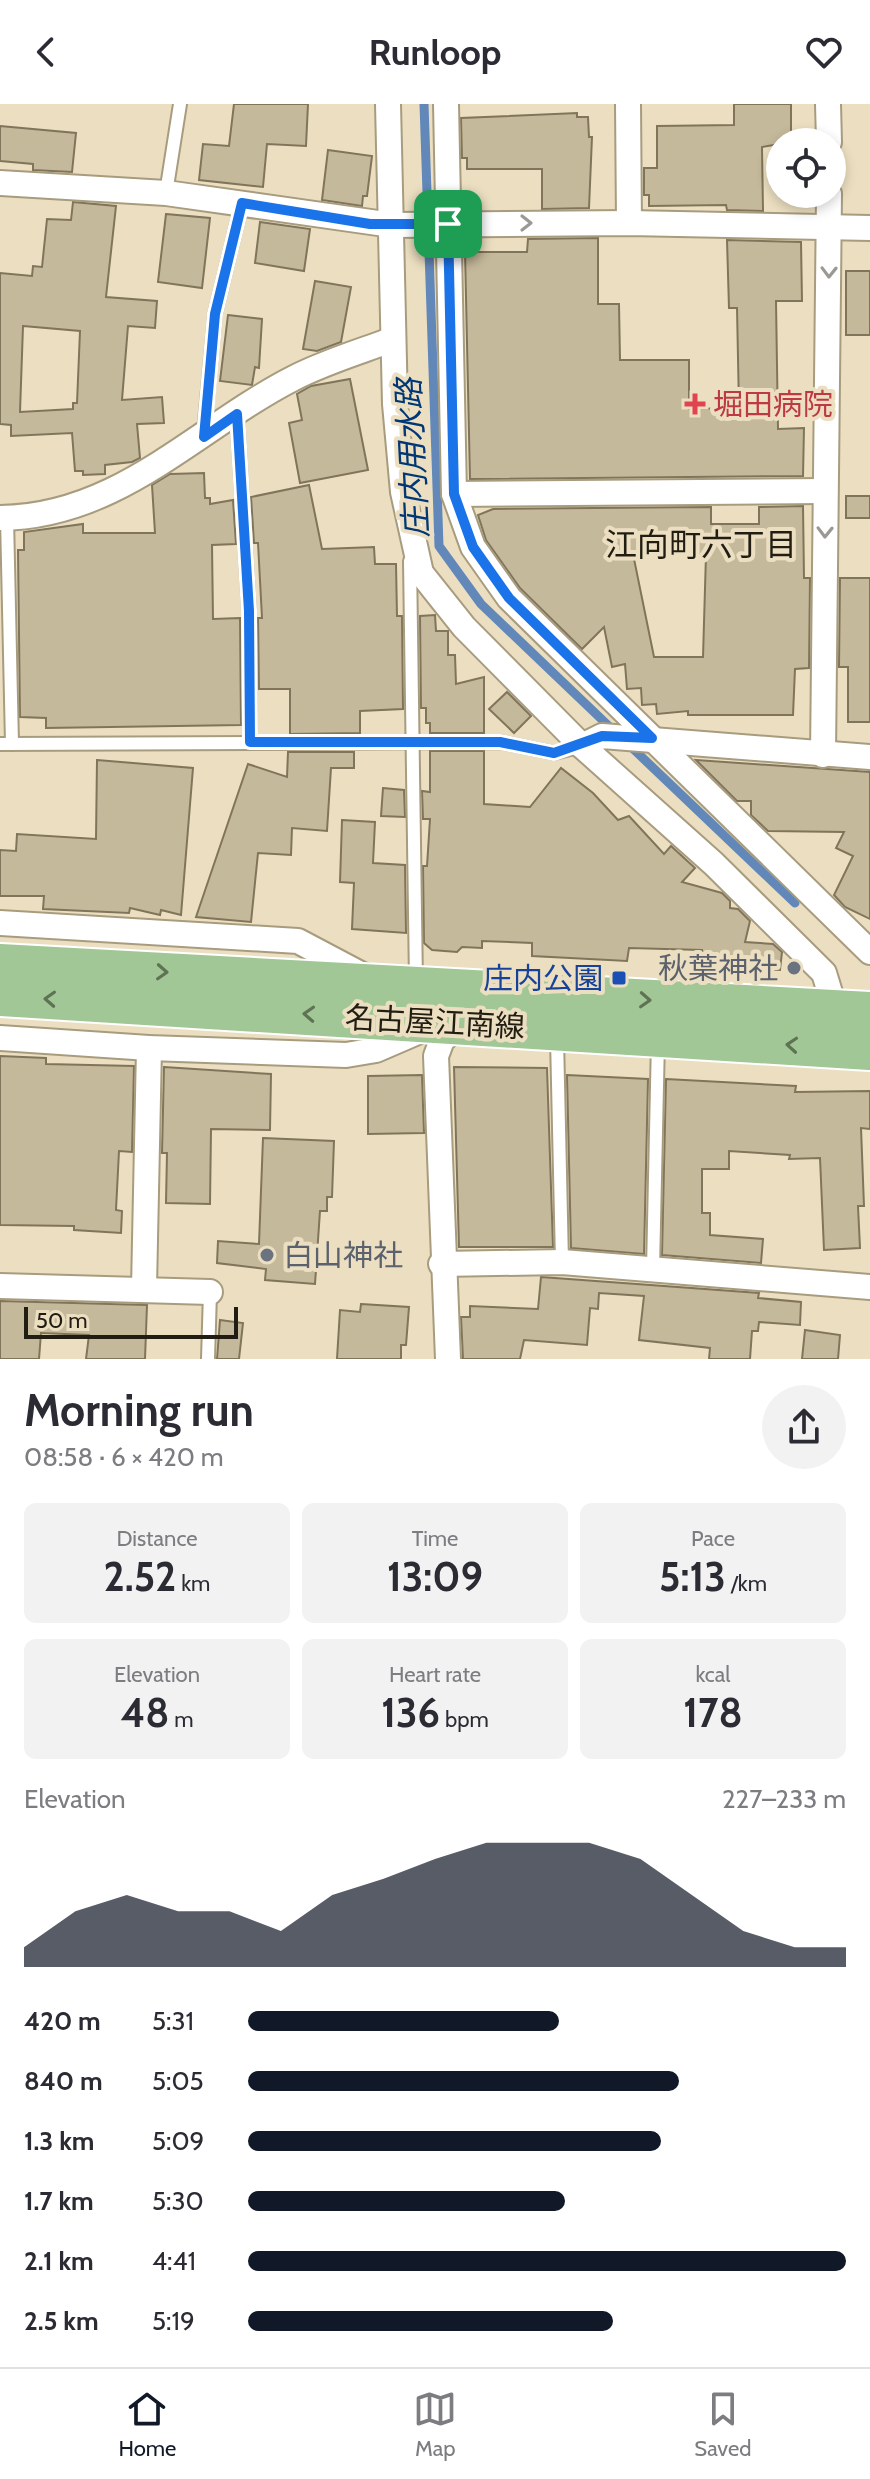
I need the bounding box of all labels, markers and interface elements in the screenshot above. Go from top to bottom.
icon: back [24,30,68,74]
text: Runloop [369,30,501,74]
icon: heart [802,30,846,74]
map controls [766,128,846,208]
button: locate [766,128,846,208]
pin [414,190,482,258]
icon: arrive [426,202,470,246]
one-way arrow [520,215,533,232]
one-way arrow [820,266,837,279]
water label: 庄内用水路 [388,374,436,539]
place label: 堀田病院 [713,386,833,423]
marker: 堀田病院 [684,393,706,415]
district label: 江向町六丁目 [605,525,797,564]
one-way arrow [816,526,834,539]
place label: 秋葉神社 [658,950,778,987]
marker: 秋葉神社 [785,959,803,977]
place label: 庄内公園 [483,960,603,997]
one-way arrow [156,963,169,980]
marker: 庄内公園 [610,969,628,987]
one-way arrow [43,991,56,1008]
one-way arrow [639,991,652,1008]
street label: 名古屋江南線 [344,999,526,1045]
one-way arrow [302,1006,315,1023]
one-way arrow [785,1037,798,1054]
place label: 白山神社 [283,1237,403,1274]
marker: 白山神社 [258,1246,276,1264]
scale bar [24,1303,238,1339]
text: 50 m [36,1307,88,1334]
text: Morning run [24,1384,254,1437]
button: share [762,1385,846,1469]
text: 08:58 · 6 × 420 m [24,1441,224,1473]
text: Distance [117,1525,197,1552]
text: Time [412,1525,458,1552]
text: Pace [691,1525,735,1552]
text: 2.52 [104,1552,176,1601]
text: 13:09 [387,1552,483,1601]
text: 5:13 [659,1552,726,1601]
text: km [176,1570,210,1597]
text: /km [726,1570,767,1597]
text: Elevation [114,1661,200,1688]
text: Heart rate [389,1661,481,1688]
text: kcal [695,1661,731,1688]
text: 48 [120,1688,169,1737]
text: 136 [381,1688,440,1737]
text: 178 [683,1688,743,1737]
text: m [169,1706,194,1733]
text: bpm [440,1706,489,1733]
text: Elevation [24,1783,126,1815]
text: 227–233 m [722,1783,846,1815]
text: 420 m [24,2005,101,2037]
text: 5:31 [152,2005,194,2037]
text: 840 m [24,2065,103,2097]
text: 5:05 [152,2065,204,2097]
text: 1.3 km [24,2125,94,2157]
text: 5:09 [152,2125,204,2157]
text: 1.7 km [24,2185,94,2217]
text: 5:30 [152,2185,204,2217]
text: 2.1 km [24,2245,94,2277]
text: 4:41 [152,2245,196,2277]
text: 2.5 km [24,2305,99,2337]
text: 5:19 [152,2305,195,2337]
tab: Home [118,2387,176,2462]
tab: Map [413,2387,457,2462]
tab: Saved [694,2387,751,2462]

